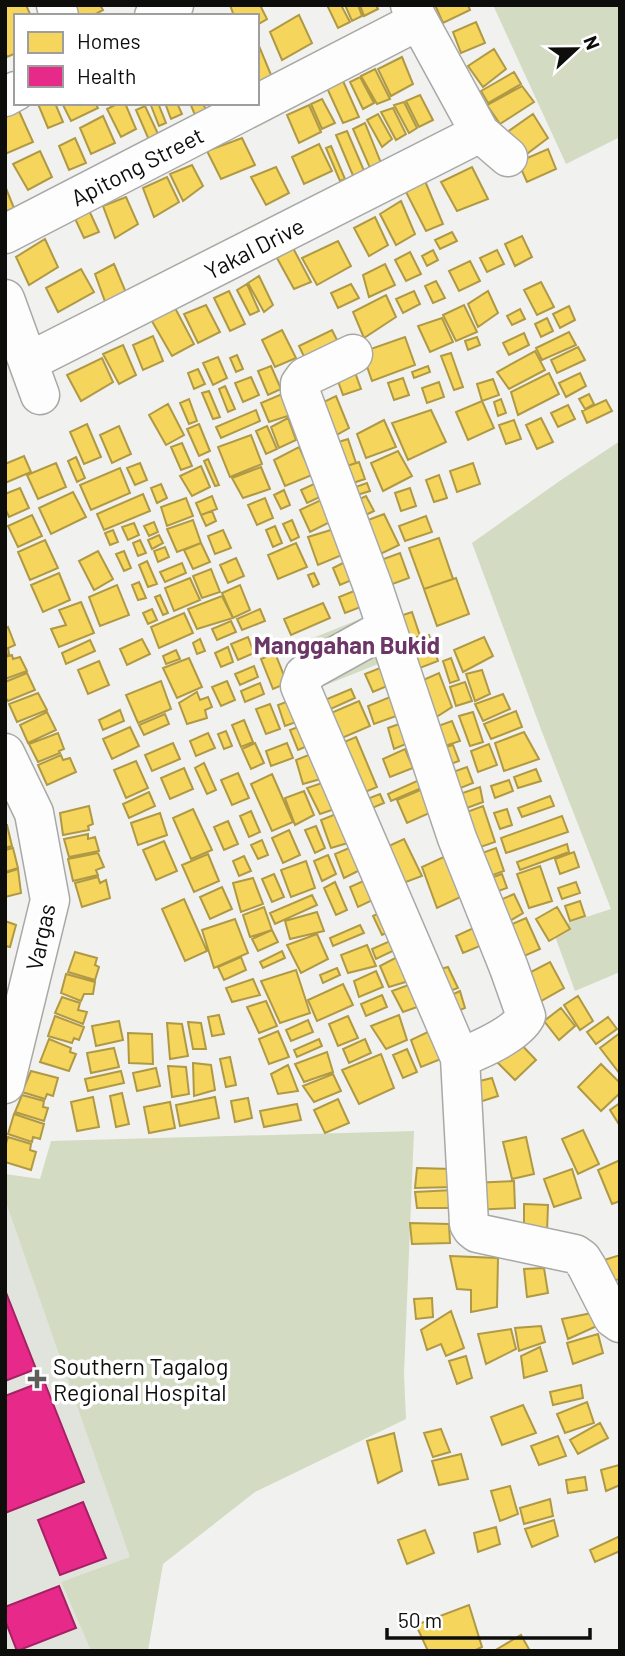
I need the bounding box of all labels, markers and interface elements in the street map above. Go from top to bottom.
legend [14,14,259,105]
north arrow [541,14,611,84]
text: Homes [77,28,141,53]
text: N [579,32,605,53]
text: Health [77,63,136,88]
street label: Apitong Street [66,121,208,211]
street label: Yakal Drive [200,211,308,285]
district label: Manggahan Bukid [254,630,440,659]
street label: Vargas [19,901,61,973]
place label: Southern Tagalog Regional Hospital [53,1352,228,1406]
marker: Southern Tagalog Regional Hospital [27,1369,47,1389]
scale bar [387,1596,590,1640]
text: 50 m [398,1607,442,1632]

